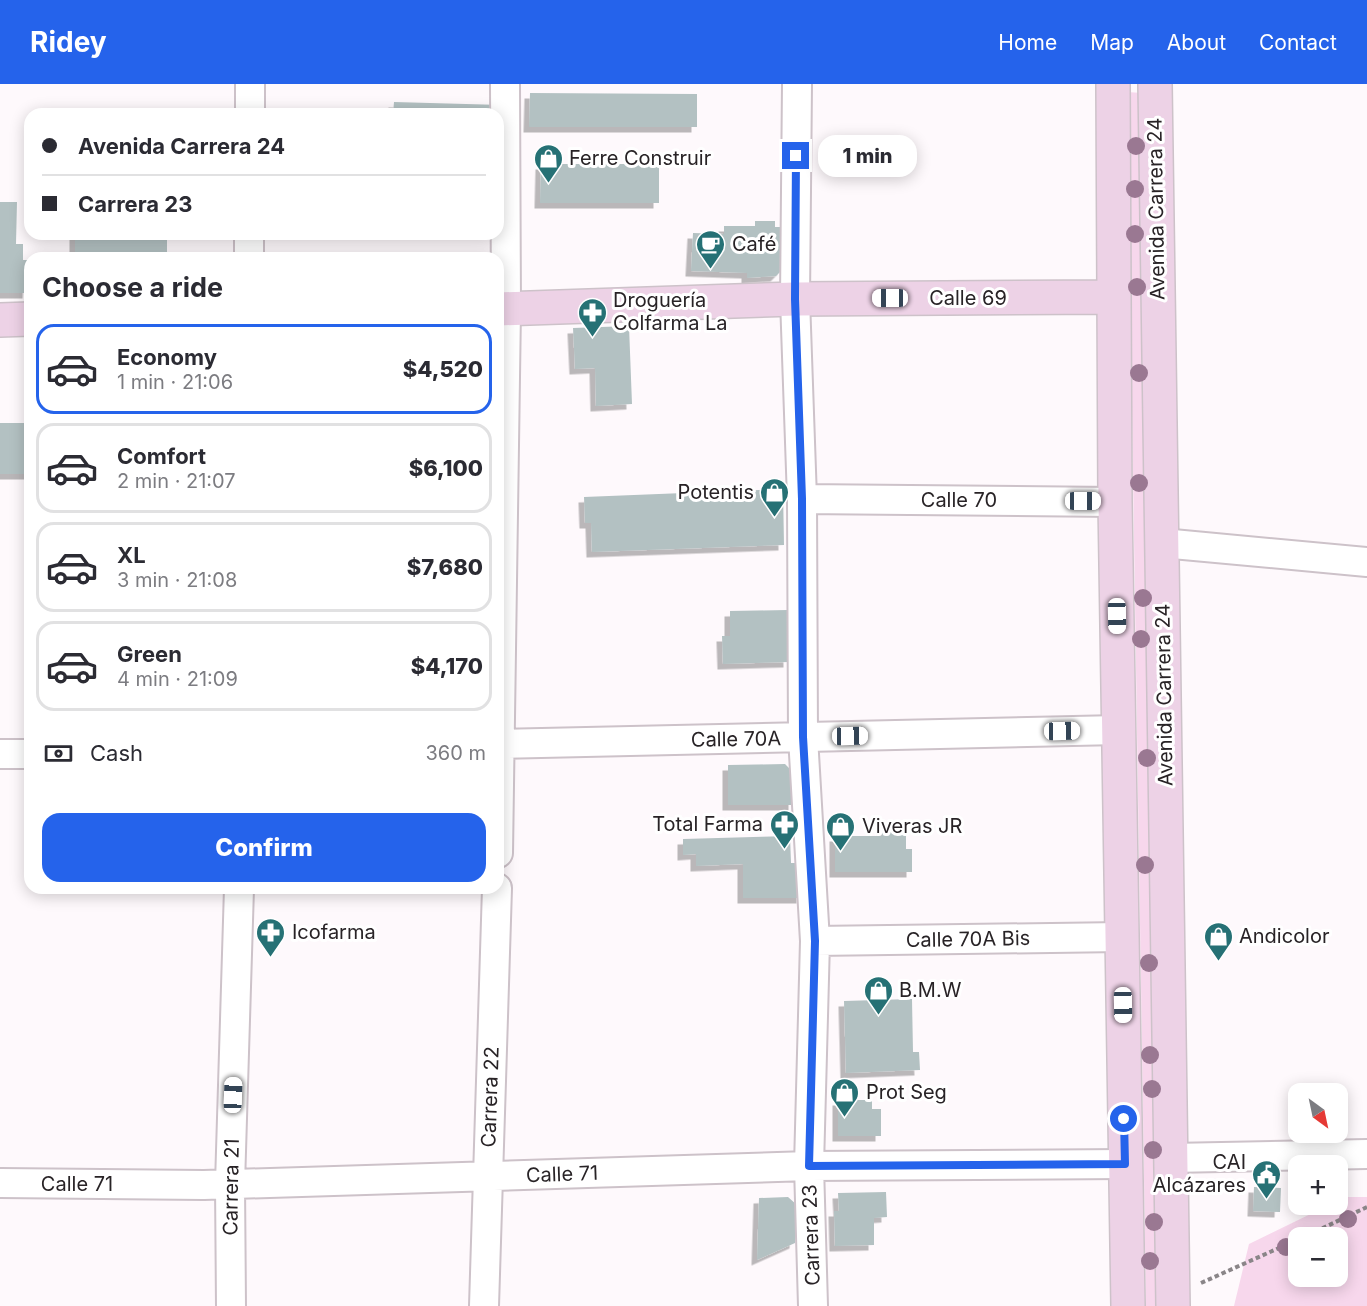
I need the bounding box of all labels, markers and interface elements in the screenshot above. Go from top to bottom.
text: Ridey [30,25,107,59]
text: Home [998,30,1057,55]
text: Map [1090,30,1134,55]
text: About [1167,30,1226,55]
text: Contact [1259,30,1337,55]
street label: Avenida Carrera 24 [1142,118,1170,300]
text: Avenida Carrera 24 [78,133,285,159]
callout: 1 min [817,135,916,177]
shop icon: Ferre Construir [532,142,564,184]
route end [782,142,809,169]
text: 1 min [842,144,893,168]
place label: Ferre Construir [569,146,712,170]
text: Carrera 23 [78,191,192,217]
cafe icon: Café [695,228,727,270]
place label: Café [732,232,776,256]
text: Choose a ride [42,271,223,304]
street label: Calle 69 [929,286,1007,310]
place label: Droguería Colfarma La [613,288,728,335]
car [872,289,908,307]
pharmacy icon: Droguería Colfarma La [576,296,608,338]
icon: car [45,342,99,396]
text: Economy [117,344,217,370]
text: $4,520 [403,356,483,382]
text: 1 min · 21:06 [117,370,233,394]
icon: car [45,441,99,495]
text: Comfort [117,443,206,469]
text: $6,100 [409,455,483,481]
text: 2 min · 21:07 [117,469,236,493]
shop icon: Potentis [759,476,791,518]
place label: Potentis [678,480,754,504]
street label: Calle 70 [921,488,997,512]
car [1065,492,1101,510]
icon: car [45,540,99,594]
text: XL [117,542,146,568]
text: $7,680 [407,554,483,580]
text: 3 min · 21:08 [117,568,237,592]
car [1108,598,1126,634]
street label: Avenida Carrera 24 [1150,604,1178,786]
icon: car [45,639,99,693]
text: Green [117,641,182,667]
text: $4,170 [411,653,483,679]
text: 4 min · 21:09 [117,667,238,691]
car [1044,722,1080,740]
street label: Calle 70A [691,726,782,752]
car [832,727,868,745]
icon: cash [42,737,75,770]
text: Cash [90,740,143,766]
text: 360 m [425,741,486,765]
pharmacy icon: Total Farma [768,808,800,850]
shop icon: Viveras JR [825,810,857,852]
place label: Total Farma [652,812,763,836]
button: Confirm [42,813,486,882]
place label: Viveras JR [862,814,963,838]
pharmacy icon: Icofarma [255,916,287,958]
place label: Icofarma [292,920,376,944]
shop icon: Andicolor [1202,920,1234,962]
place label: Andicolor [1239,924,1330,948]
street label: Calle 70A Bis [906,926,1030,952]
shop icon: B.M.W [862,974,894,1016]
place label: B.M.W [899,978,962,1002]
car [1114,987,1132,1023]
street label: Carrera 22 [476,1046,504,1148]
shop icon: Prot Seg [829,1076,861,1118]
car [223,1077,243,1113]
place label: Prot Seg [866,1080,947,1104]
north arrow [1288,1083,1348,1143]
map controls [1288,1083,1348,1287]
route start [1110,1105,1137,1132]
street label: Carrera 21 [218,1138,244,1236]
place label: CAI Alcázares [1153,1150,1246,1197]
button: + [1288,1155,1348,1215]
public building icon: CAI Alcázares [1251,1158,1283,1200]
street label: Calle 71 [525,1161,599,1187]
street label: Calle 71 [41,1172,113,1196]
street label: Carrera 23 [797,1184,825,1286]
button: − [1288,1227,1348,1287]

